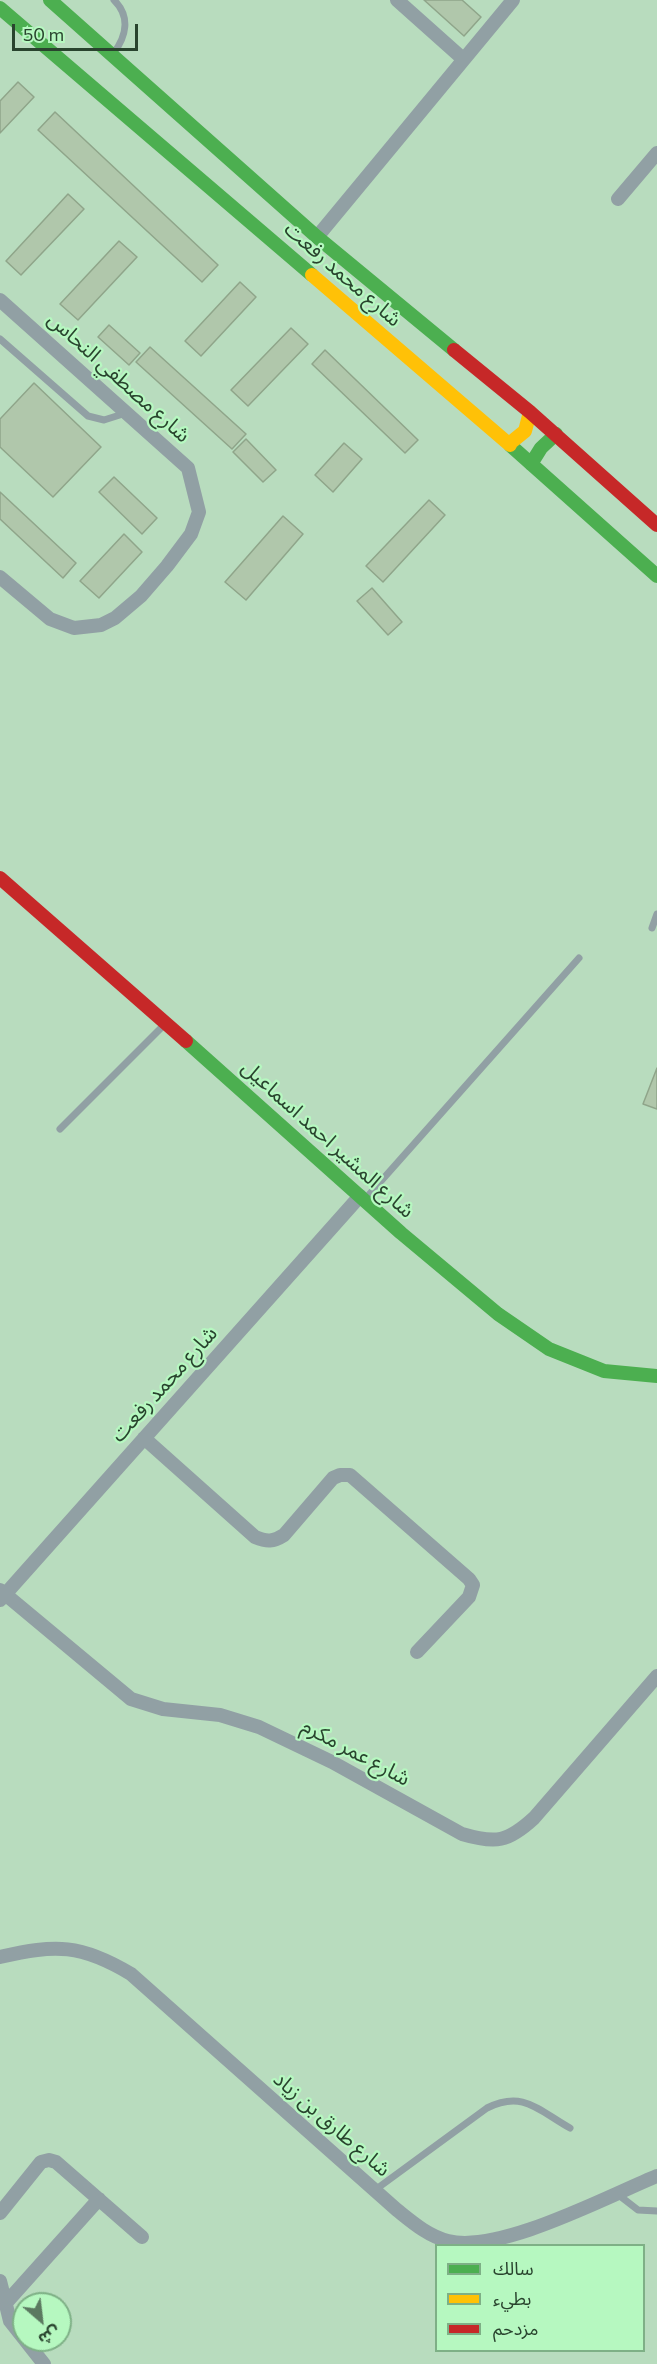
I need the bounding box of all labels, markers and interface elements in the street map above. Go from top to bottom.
scale bar [15,12,141,50]
text: 50 m [23,23,64,45]
street label: شارع محمد رفعت [279,216,407,332]
street label: شارع مصطفي النحاس [42,306,196,448]
street label: شارع المشير احمد اسماعيل [236,1055,420,1223]
street label: شارع محمد رفعت [105,1321,223,1447]
street label: شارع عمر مكرم [297,1713,415,1791]
street label: شارع طارق بن زياد [268,2066,396,2182]
legend [435,2244,645,2352]
text: سالك [493,2257,534,2279]
text: بطيء [493,2287,531,2309]
north arrow [12,2292,72,2352]
text: مزدحم [493,2317,538,2339]
text: ش [36,2323,64,2350]

